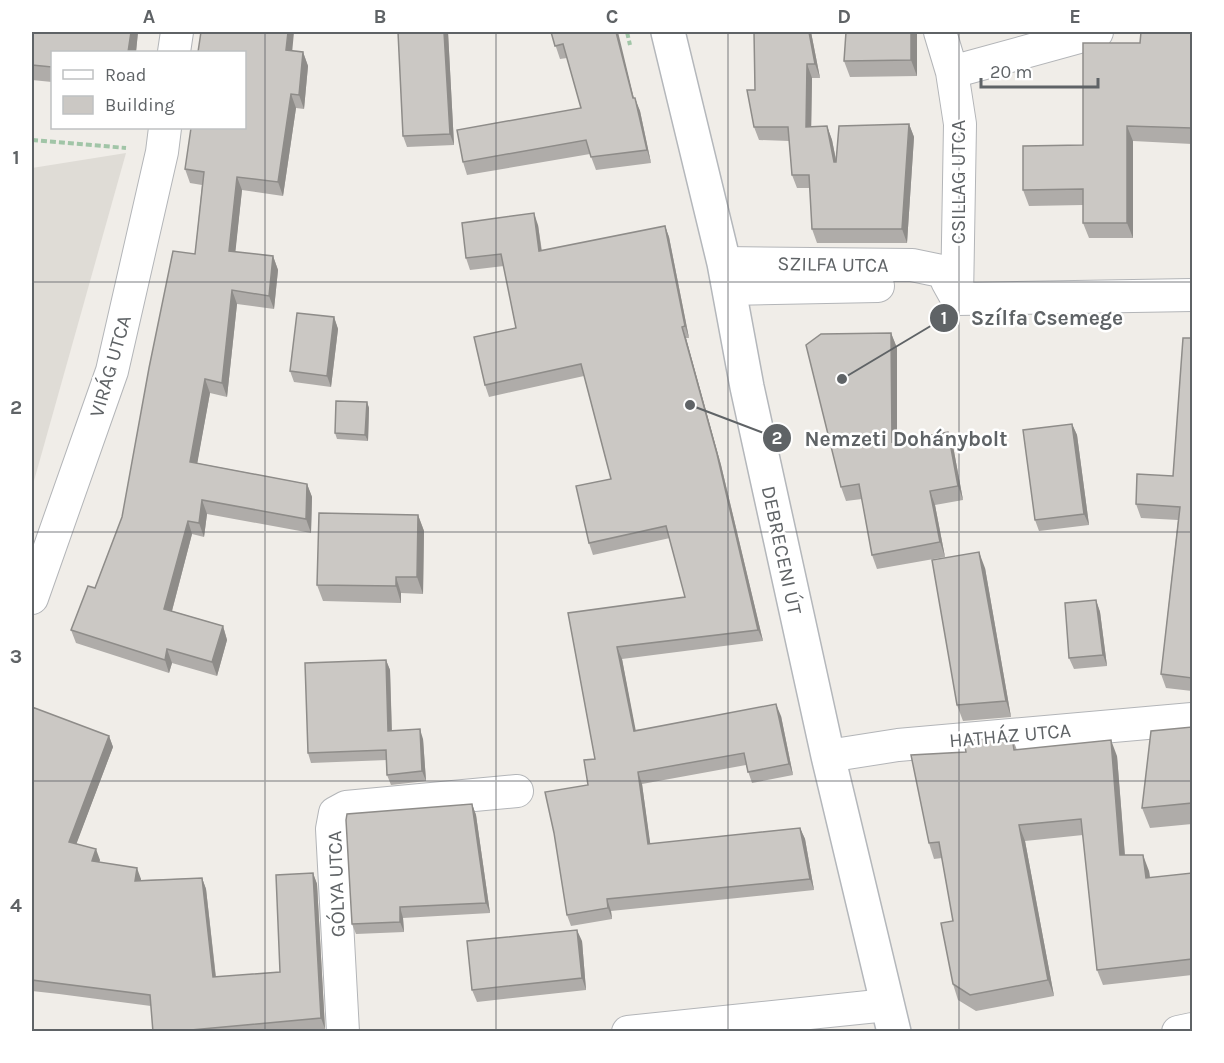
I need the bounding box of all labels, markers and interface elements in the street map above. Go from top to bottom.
text: A [143,5,156,28]
text: B [374,5,386,28]
text: C [606,5,618,28]
text: D [837,5,851,28]
text: E [1069,5,1081,28]
legend [51,51,246,129]
scale bar [981,51,1098,89]
text: 20 m [990,61,1032,83]
text: Road [105,64,146,86]
text: Building [105,94,175,116]
street label: CSILLAG UTCA [947,120,970,244]
text: 1 [12,146,20,169]
street label: SZILFA UTCA [777,252,889,277]
callout: Szílfa Csemege [929,298,1135,337]
text: Szílfa Csemege [971,306,1123,330]
text: 1 [941,307,947,329]
street label: VIRÁG UTCA [84,312,136,420]
text: 2 [10,396,22,419]
callout: Nemzeti Dohánybolt [762,419,1019,458]
text: 2 [772,427,782,449]
text: Nemzeti Dohánybolt [805,427,1007,451]
street label: DEBRECENI ÚT [757,483,807,617]
text: 3 [10,645,22,668]
street label: HATHÁZ UTCA [948,718,1072,752]
street label: GÓLYA UTCA [322,830,350,938]
text: 4 [10,894,22,917]

